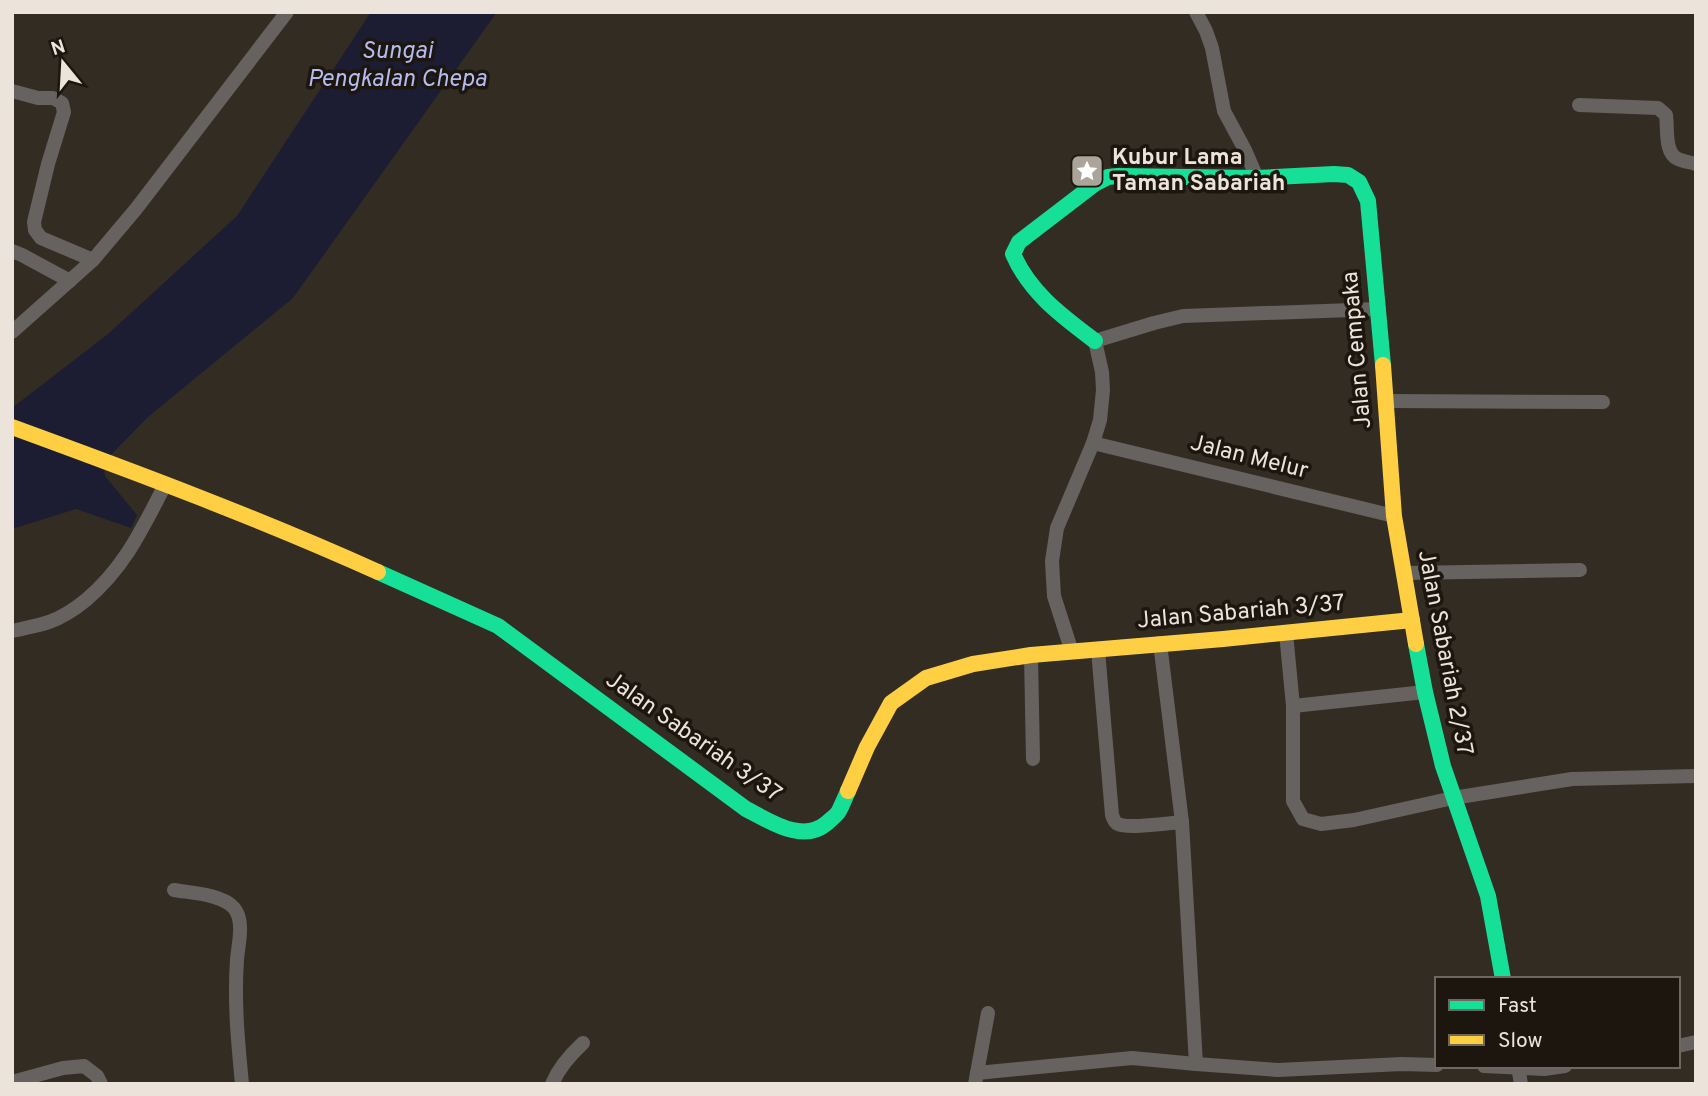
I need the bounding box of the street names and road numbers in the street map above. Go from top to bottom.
street label: Jalan Cempaka [1337,270,1379,430]
street label: Jalan Melur [1187,429,1311,487]
street label: Jalan Sabariah 2/37 [1410,548,1478,758]
street label: Jalan Sabariah 3/37 [1136,589,1346,637]
street label: Jalan Sabariah 3/37 [599,666,787,810]

